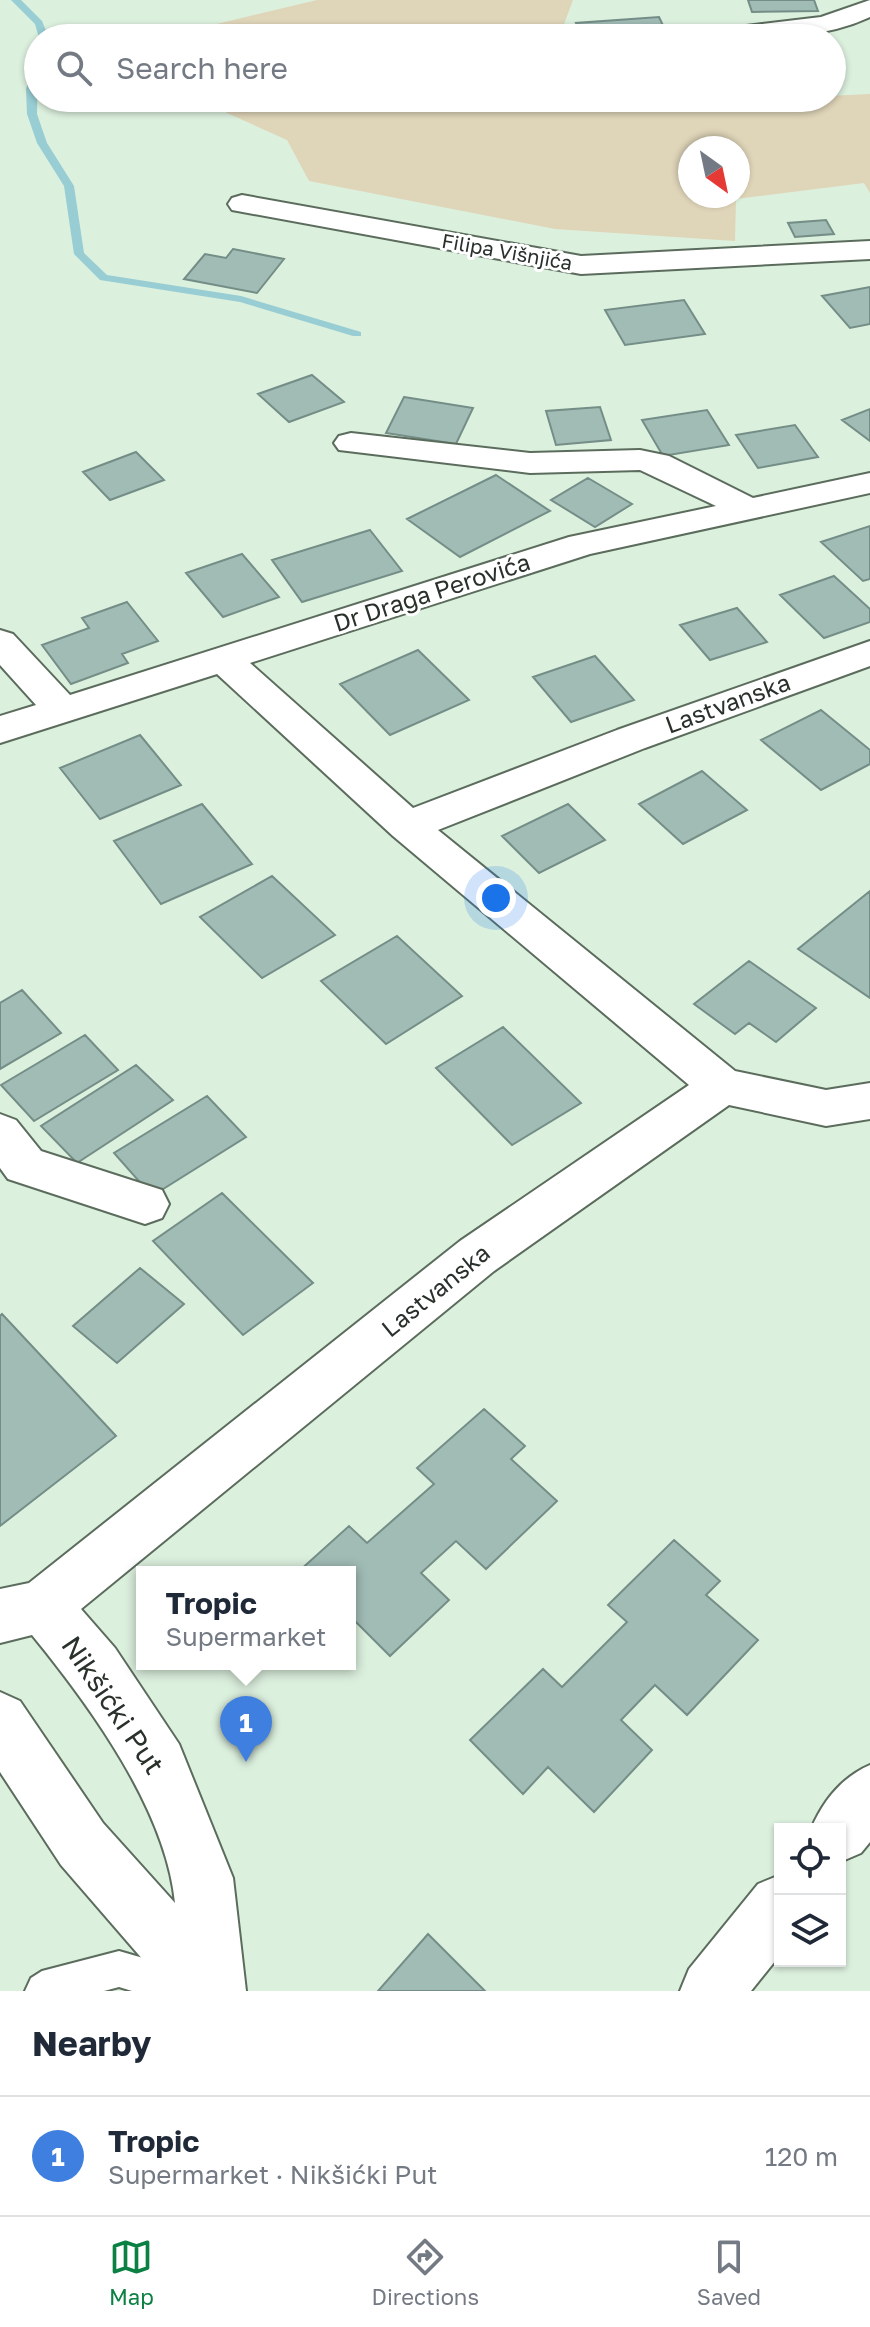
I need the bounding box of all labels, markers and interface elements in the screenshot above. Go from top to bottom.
search box [24,24,846,112]
icon: search [52,46,96,90]
text: Search here [116,50,288,86]
north arrow [678,136,750,208]
street label: Filipa Višnjića [440,228,574,274]
street label: Dr Draga Perovića [330,546,533,637]
street label: Lastvanska [661,667,794,739]
your location [476,878,516,918]
street label: Lastvanska [375,1237,495,1342]
popup [136,1566,356,1670]
text: Tropic [165,1585,257,1621]
text: Supermarket [165,1621,327,1652]
street label: Nikšićki Put [55,1630,172,1780]
pin: 1 [220,1696,272,1762]
map controls [774,1823,846,1967]
button: locate [774,1823,846,1895]
button: layers [774,1895,846,1967]
text: Nearby [32,2023,152,2063]
text: Tropic [108,2123,199,2159]
text: 1 [51,2141,65,2172]
text: 120 m [765,2141,838,2172]
text: Supermarket · Nikšićki Put [108,2159,438,2190]
tab: Map [109,2235,154,2310]
tab: Directions [372,2235,479,2310]
tab: Saved [697,2235,761,2310]

